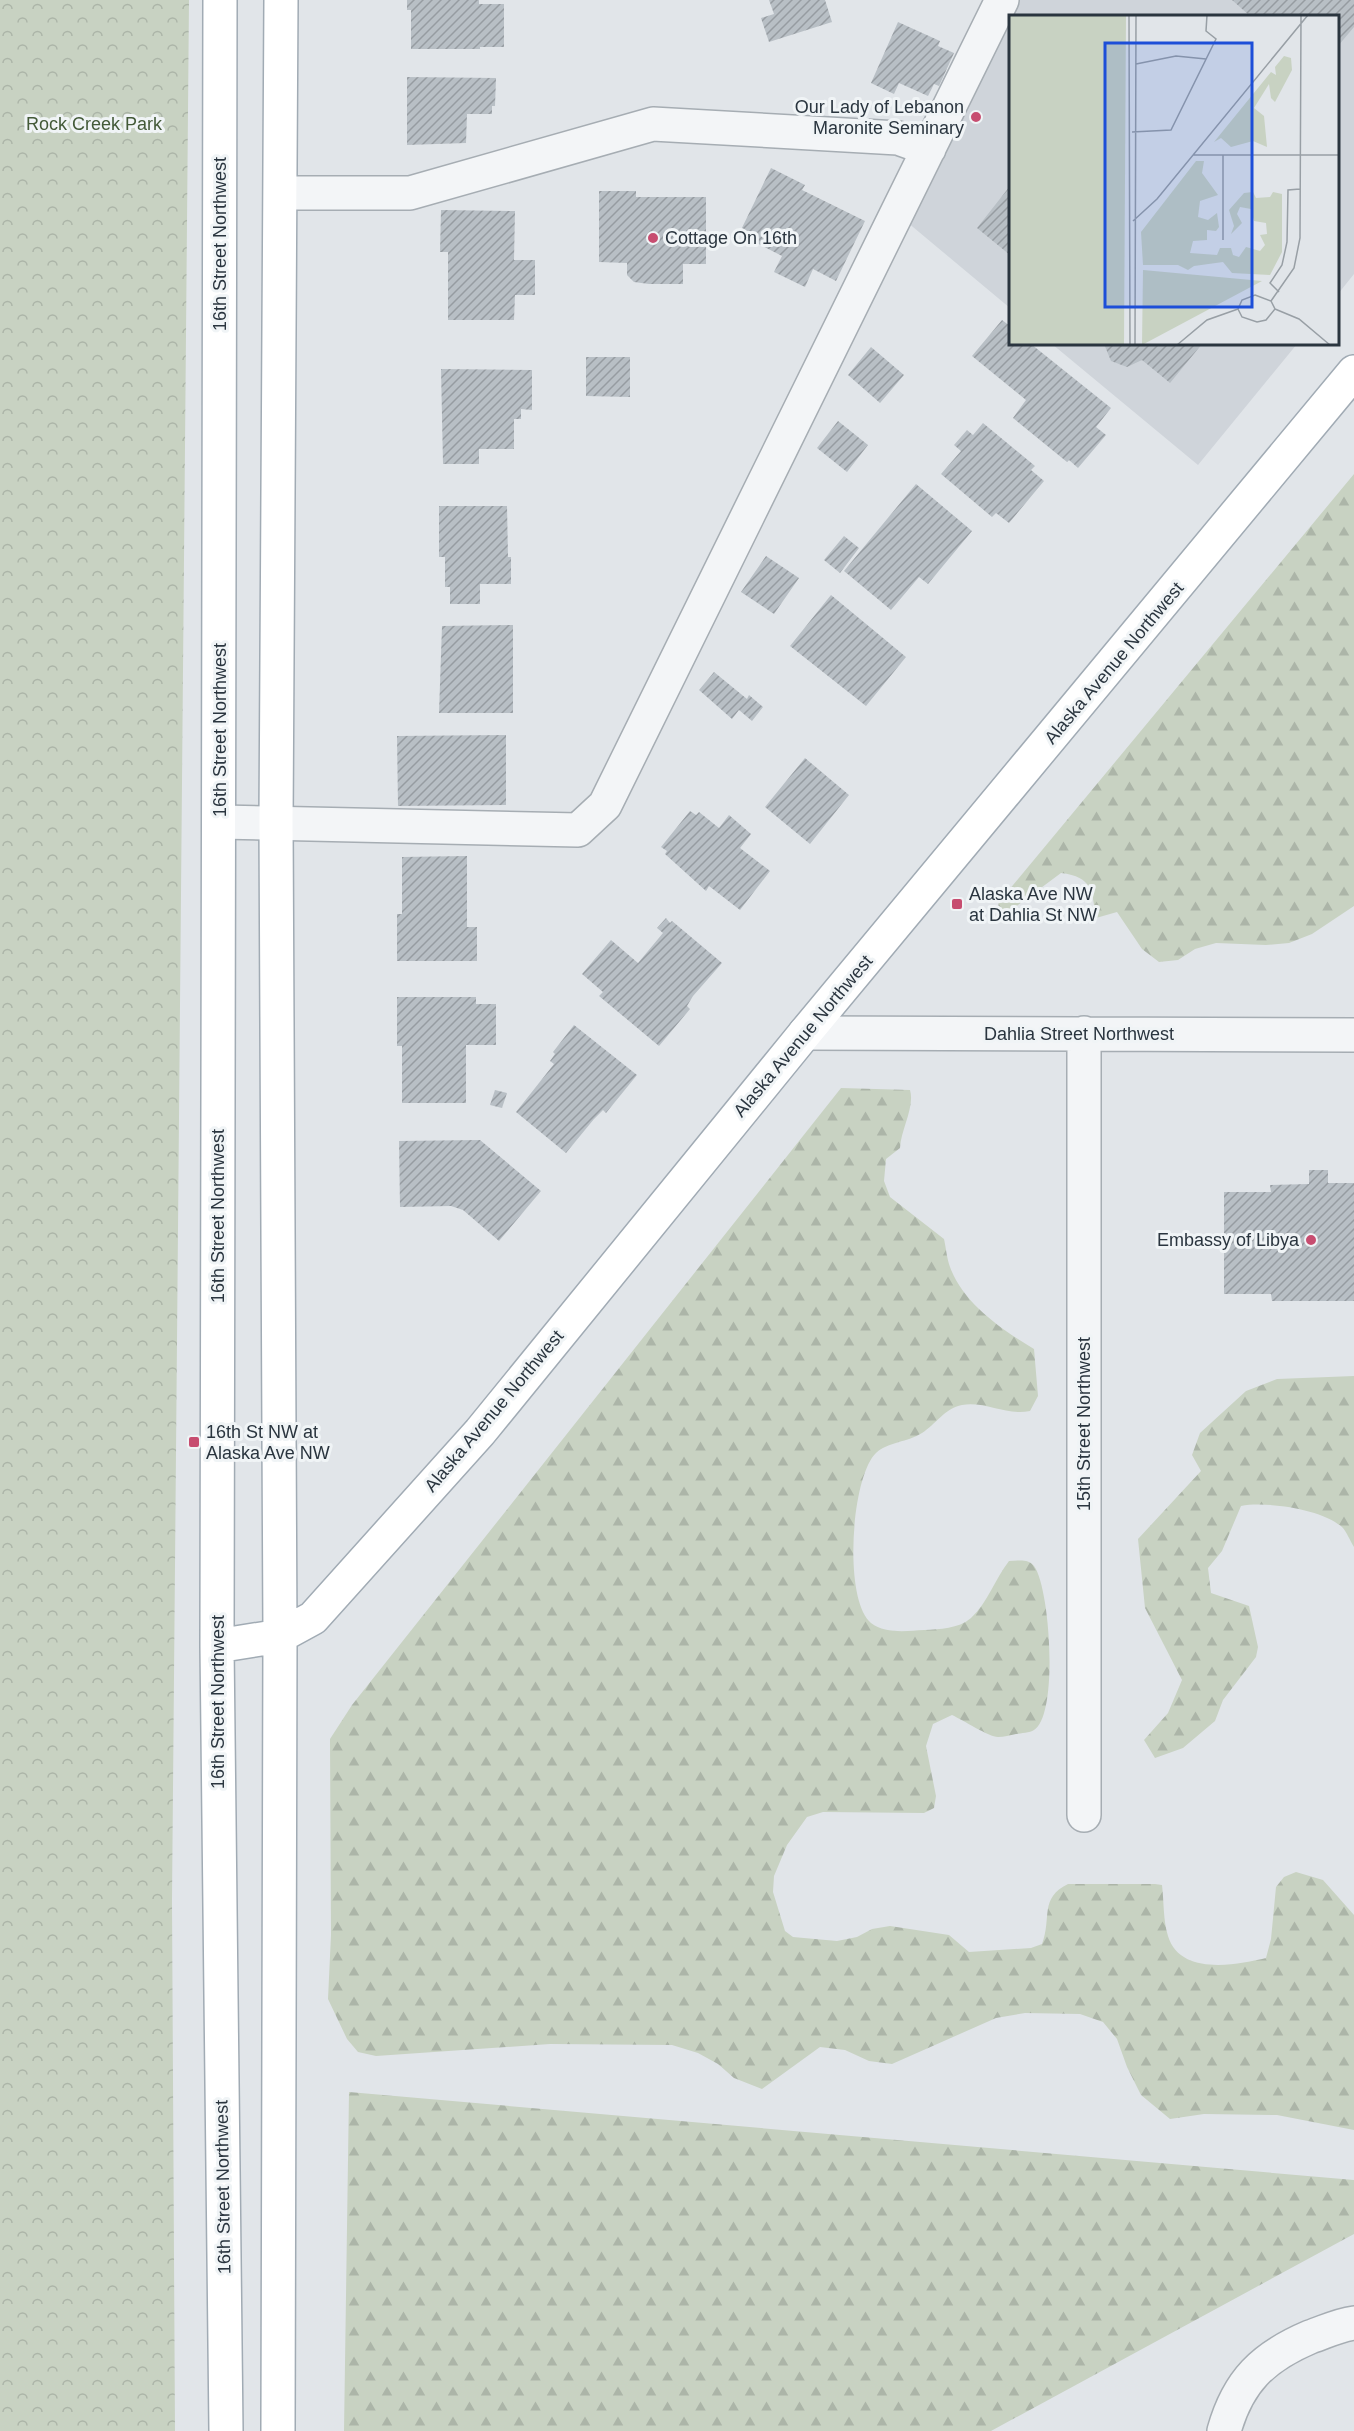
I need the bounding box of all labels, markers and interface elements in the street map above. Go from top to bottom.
inset map [1009,15,1339,345]
place label: Our Lady of Lebanon Maronite Seminary [795,97,964,138]
marker: Our Lady of Lebanon Maronite Seminary [969,110,983,124]
park label: Rock Creek Park [26,114,163,134]
street label: 16th Street Northwest [210,157,230,331]
place label: Cottage On 16th [665,228,797,248]
marker: Cottage On 16th [646,231,660,245]
street label: Alaska Avenue Northwest [1041,578,1187,748]
street label: 16th Street Northwest [210,643,230,817]
place label: Alaska Ave NW at Dahlia St NW [969,884,1097,925]
marker: Alaska Ave NW at Dahlia St NW [950,897,964,911]
street label: Alaska Avenue Northwest [730,951,876,1121]
street label: Dahlia Street Northwest [984,1024,1174,1044]
street label: 16th Street Northwest [208,1129,228,1303]
place label: Embassy of Libya [1157,1230,1300,1250]
marker: Embassy of Libya [1304,1233,1318,1247]
street label: Alaska Avenue Northwest [421,1326,567,1496]
street label: 15th Street Northwest [1074,1337,1094,1511]
place label: 16th St NW at Alaska Ave NW [206,1422,330,1463]
marker: 16th St NW at Alaska Ave NW [187,1435,201,1449]
street label: 16th Street Northwest [208,1615,228,1789]
street label: 16th Street Northwest [211,2100,235,2274]

